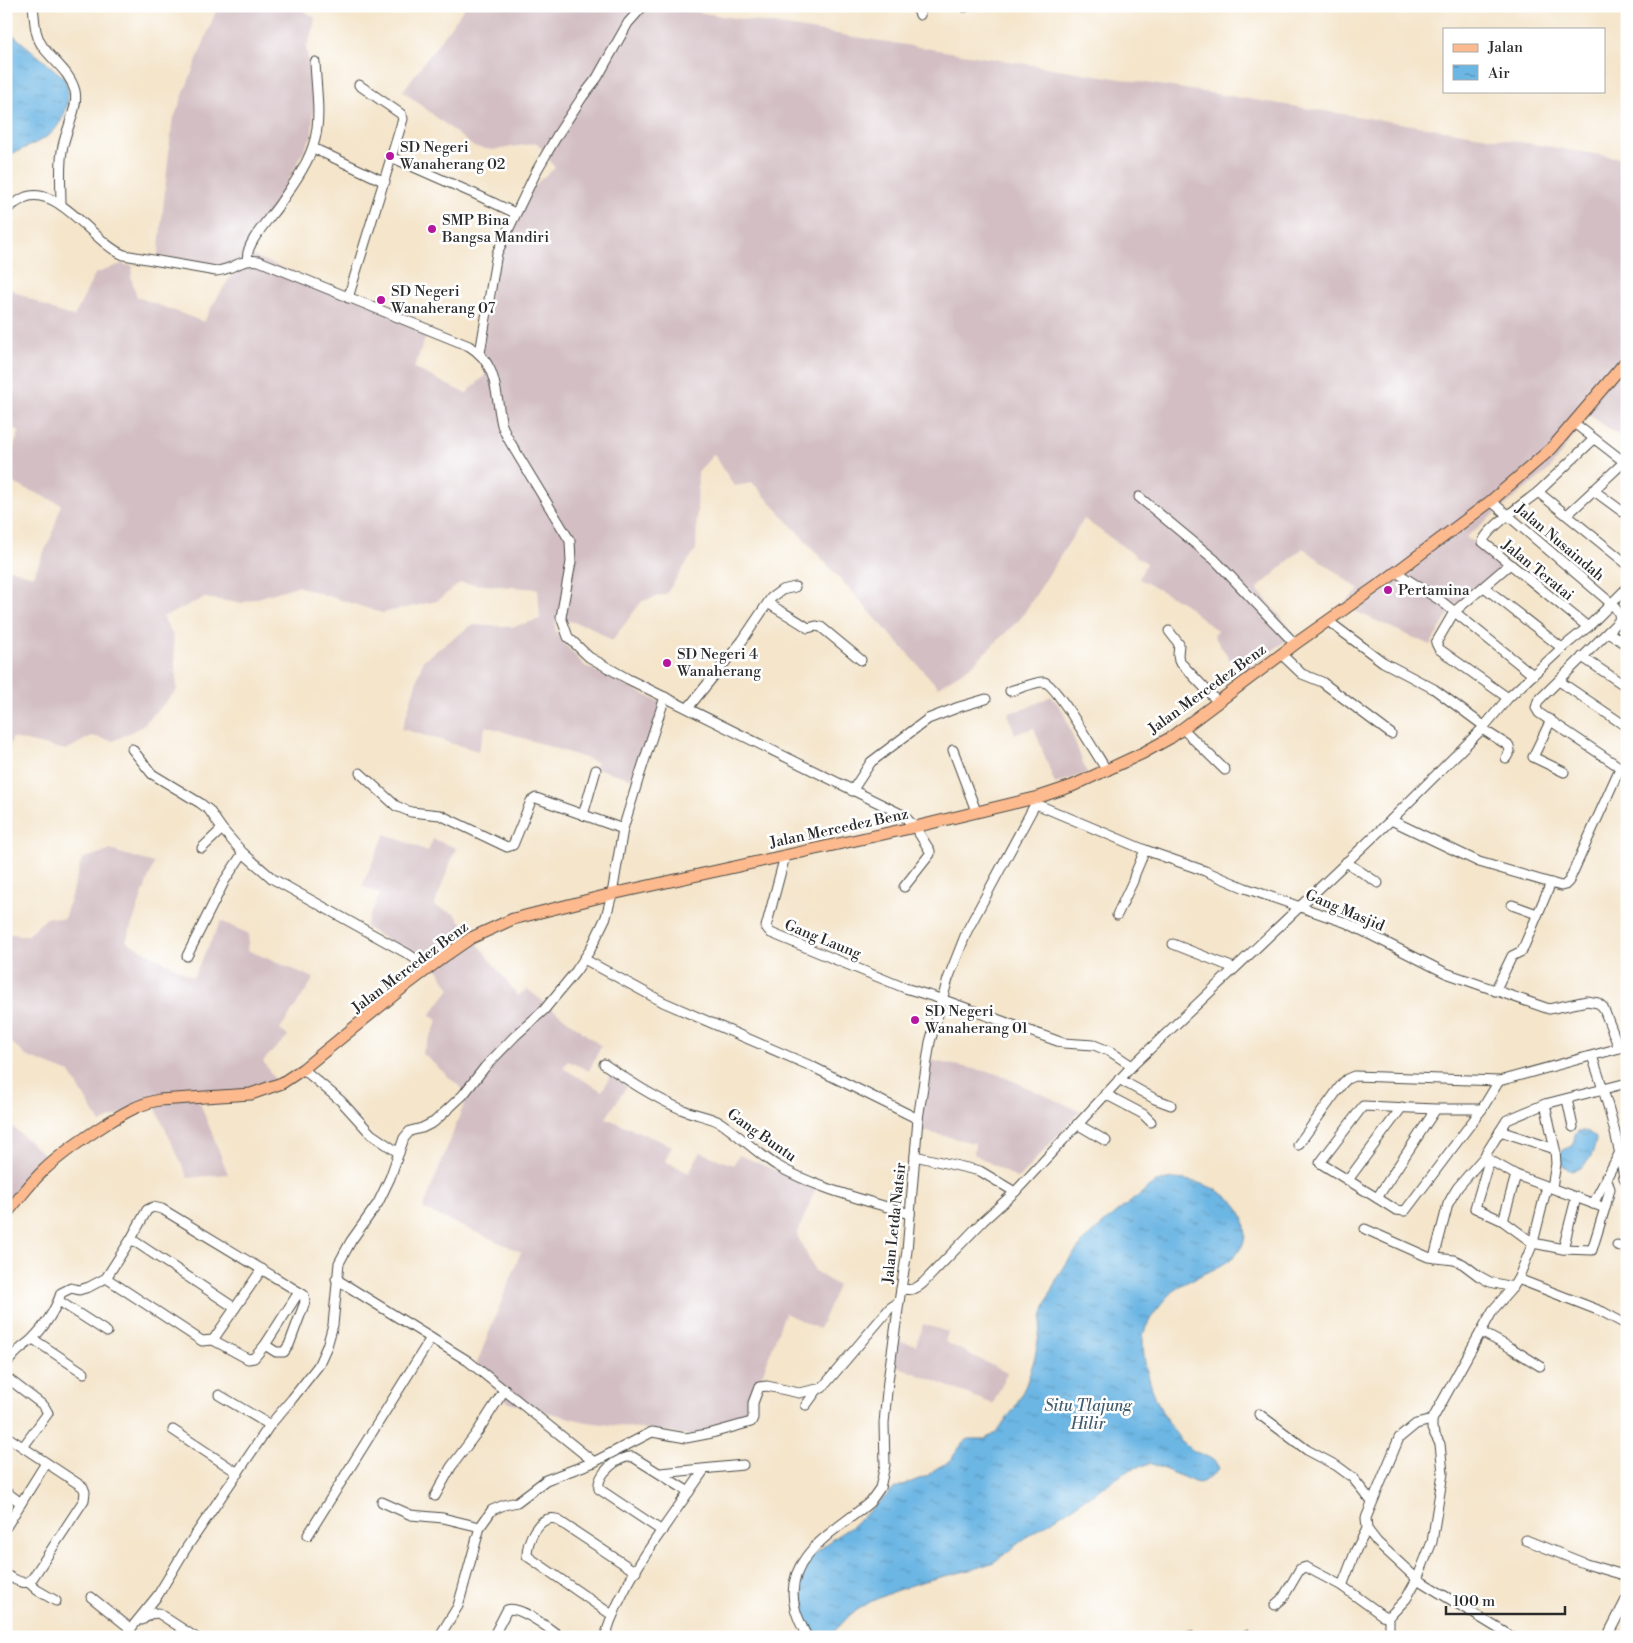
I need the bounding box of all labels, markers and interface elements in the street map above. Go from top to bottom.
legend [1443,28,1606,92]
text: Jalan [1487,38,1523,57]
text: Air [1487,64,1510,83]
place label: SD Negeri Wanaherang 02 [399,138,505,174]
marker: SD Negeri Wanaherang 02 [384,150,396,162]
place label: SMP Bina Bangsa Mandiri [441,211,549,247]
marker: SMP Bina Bangsa Mandiri [426,223,438,235]
place label: SD Negeri Wanaherang 07 [390,282,496,318]
marker: SD Negeri Wanaherang 07 [375,294,387,306]
street label: Jalan Nusaindah [1510,499,1608,585]
street label: Jalan Teratai [1497,535,1577,605]
place label: Pertamina [1398,581,1470,600]
marker: Pertamina [1382,584,1394,596]
street label: Jalan Mercedez Benz [1144,640,1270,739]
place label: SD Negeri 4 Wanaherang [676,645,761,681]
marker: SD Negeri 4 Wanaherang [661,657,673,669]
street label: Jalan Mercedez Benz [767,805,910,853]
street label: Gang Masjid [1302,885,1388,936]
street label: Gang Laung [782,915,864,964]
street label: Jalan Mercedez Benz [347,917,472,1018]
place label: SD Negeri Wanaherang 01 [924,1002,1029,1038]
marker: SD Negeri Wanaherang 01 [909,1014,921,1026]
street label: Gang Buntu [723,1105,800,1166]
street label: Jalan Letda Natsir [879,1161,910,1286]
water label: Situ Tlajung Hilir [1044,1396,1133,1434]
scale bar [1446,1583,1564,1615]
text: 100 m [1453,1592,1495,1611]

